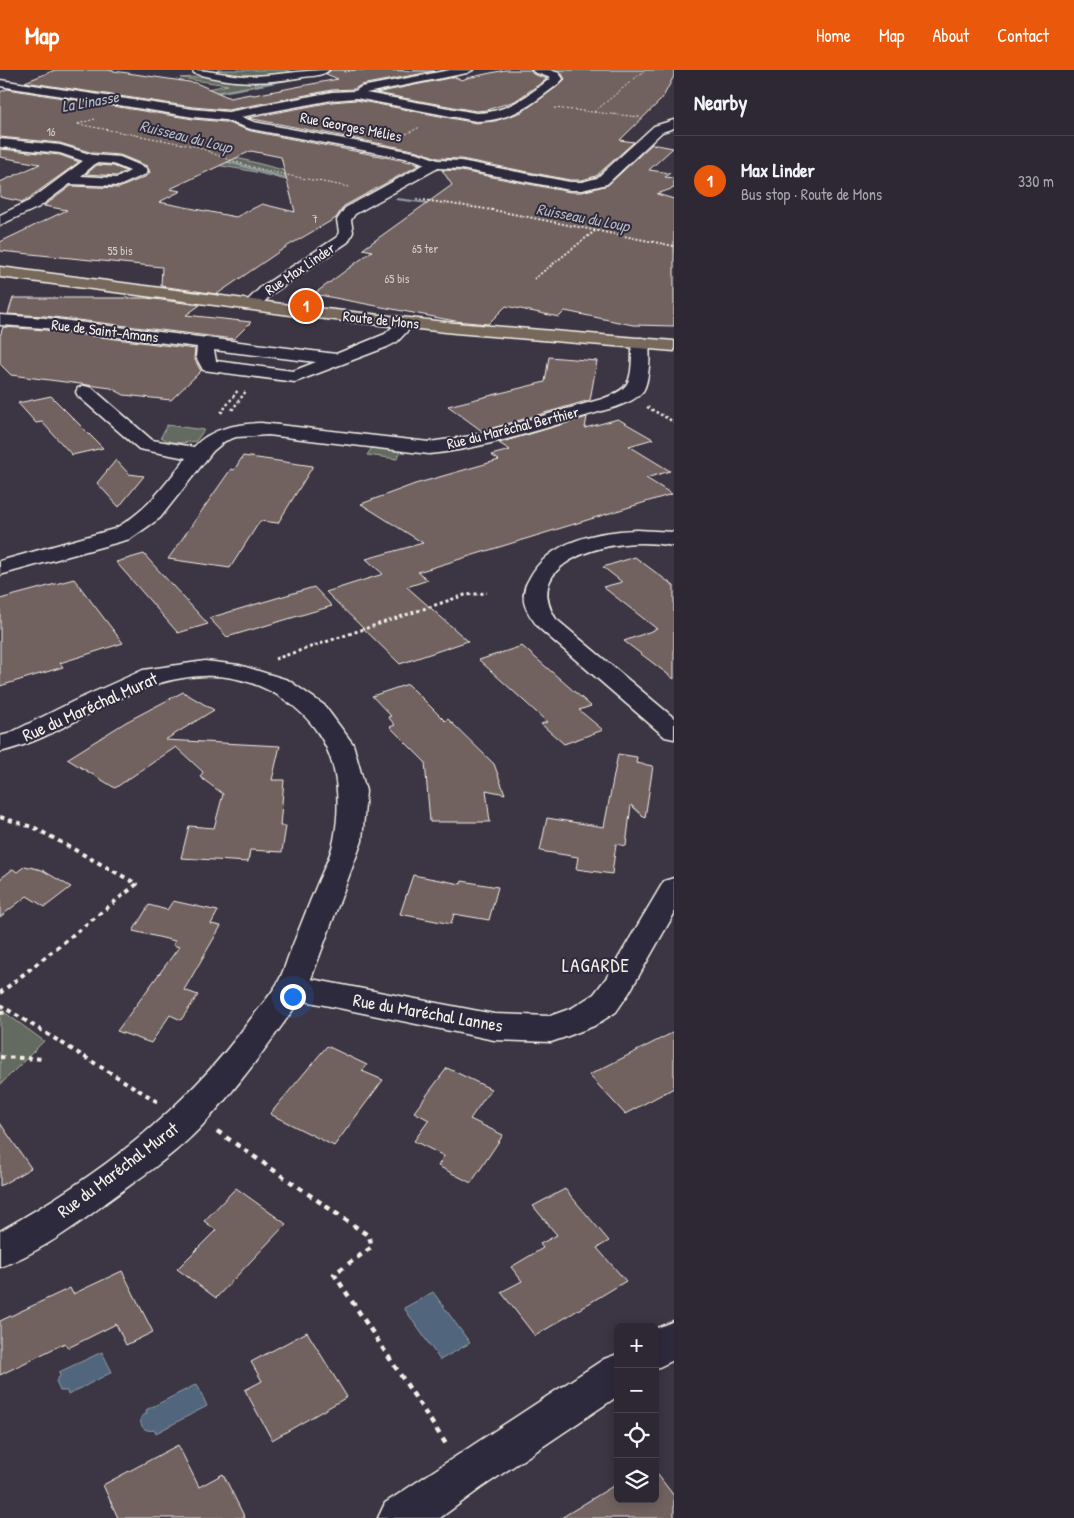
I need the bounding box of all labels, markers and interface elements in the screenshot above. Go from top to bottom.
text: Map [25,19,59,51]
text: Home [816,23,851,48]
text: Map [879,23,904,48]
text: About [932,23,969,48]
text: Contact [997,23,1049,48]
water label: La Linasse [60,85,121,117]
text: Nearby [694,88,747,117]
street label: Rue Georges Mélies [298,106,404,147]
water label: Ruisseau du Loup [138,114,236,158]
house number: 16 [46,123,56,140]
text: Max Linder [741,157,815,183]
text: 1 [707,170,713,192]
text: 330 m [1018,170,1054,192]
text: Bus stop · Route de Mons [741,183,882,205]
water label: Ruisseau du Loup [535,197,632,237]
house number: 7 [312,210,318,227]
street label: Rue Max Linder [260,237,339,300]
house number: 65 ter [412,240,438,257]
house number: 55 bis [107,242,133,259]
house number: 65 bis [385,270,410,287]
pin: 1 [290,287,322,325]
street label: Route de Mons [342,305,420,334]
street label: Rue de Saint-Amans [50,314,160,348]
street label: Rue du Maréchal Berthier [445,401,581,454]
street label: Rue du Maréchal Murat [18,665,162,748]
district label: LAGARDE [562,952,630,978]
your location [280,984,306,1010]
street label: Rue du Maréchal Lannes [351,987,505,1038]
street label: Rue du Maréchal Murat [52,1115,184,1223]
map controls [614,1323,659,1503]
button: + [614,1323,659,1368]
button: − [614,1368,659,1413]
button: locate [614,1413,659,1458]
button: layers [614,1458,659,1503]

